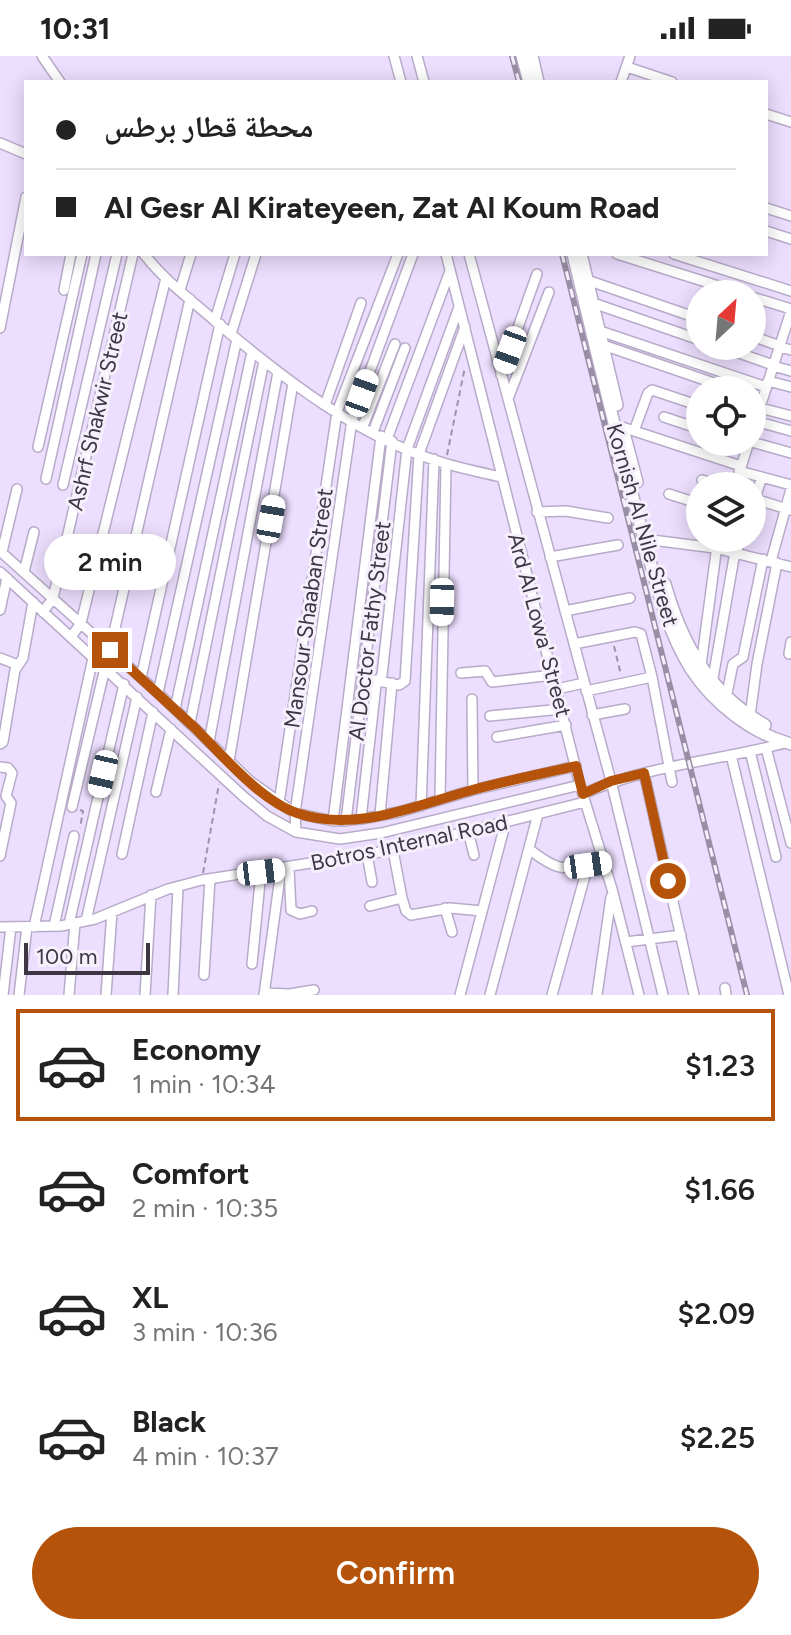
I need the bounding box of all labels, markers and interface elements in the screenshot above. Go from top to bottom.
text: 10:31 [40,10,110,47]
text: محطة قطار برطس [104,108,313,145]
text: Al Gesr Al Kirateyeen, Zat Al Koum Road [104,189,660,226]
north arrow [686,280,766,360]
map controls [686,280,766,552]
street label: Ashrf Shakwir Street [62,309,133,513]
car [491,323,529,377]
car [343,366,381,420]
button: locate [686,376,766,456]
street label: Kornish Al Nile Street [601,420,684,630]
button: layers [686,472,766,552]
street label: Mansour Shaaban Street [278,486,339,730]
car [255,493,287,545]
street label: Al Doctor Fathy Street [343,520,396,742]
street label: Ard Al Lowa' Street [502,530,577,720]
callout: 2 min [44,534,176,590]
text: 2 min [78,546,142,578]
car [430,578,454,626]
route end [92,632,128,668]
car [86,748,120,800]
street label: Botros Internal Road [308,808,510,877]
car [563,850,613,880]
car [236,857,286,887]
route start [650,863,686,899]
scale bar [24,939,150,975]
text: 100 m [36,943,97,970]
icon: car [36,1029,108,1101]
text: Economy [132,1031,261,1068]
text: $1.23 [685,1047,755,1084]
text: 1 min · 10:34 [132,1068,276,1100]
icon: car [36,1153,108,1225]
text: Comfort [132,1155,250,1192]
text: $1.66 [684,1171,755,1208]
text: 2 min · 10:35 [132,1192,278,1224]
icon: car [36,1277,108,1349]
text: XL [132,1279,168,1316]
text: $2.09 [678,1295,755,1332]
text: 3 min · 10:36 [132,1316,278,1348]
icon: car [36,1401,108,1473]
text: Black [132,1403,206,1440]
text: $2.25 [680,1419,755,1456]
text: 4 min · 10:37 [132,1440,279,1472]
button: Confirm [32,1527,759,1619]

